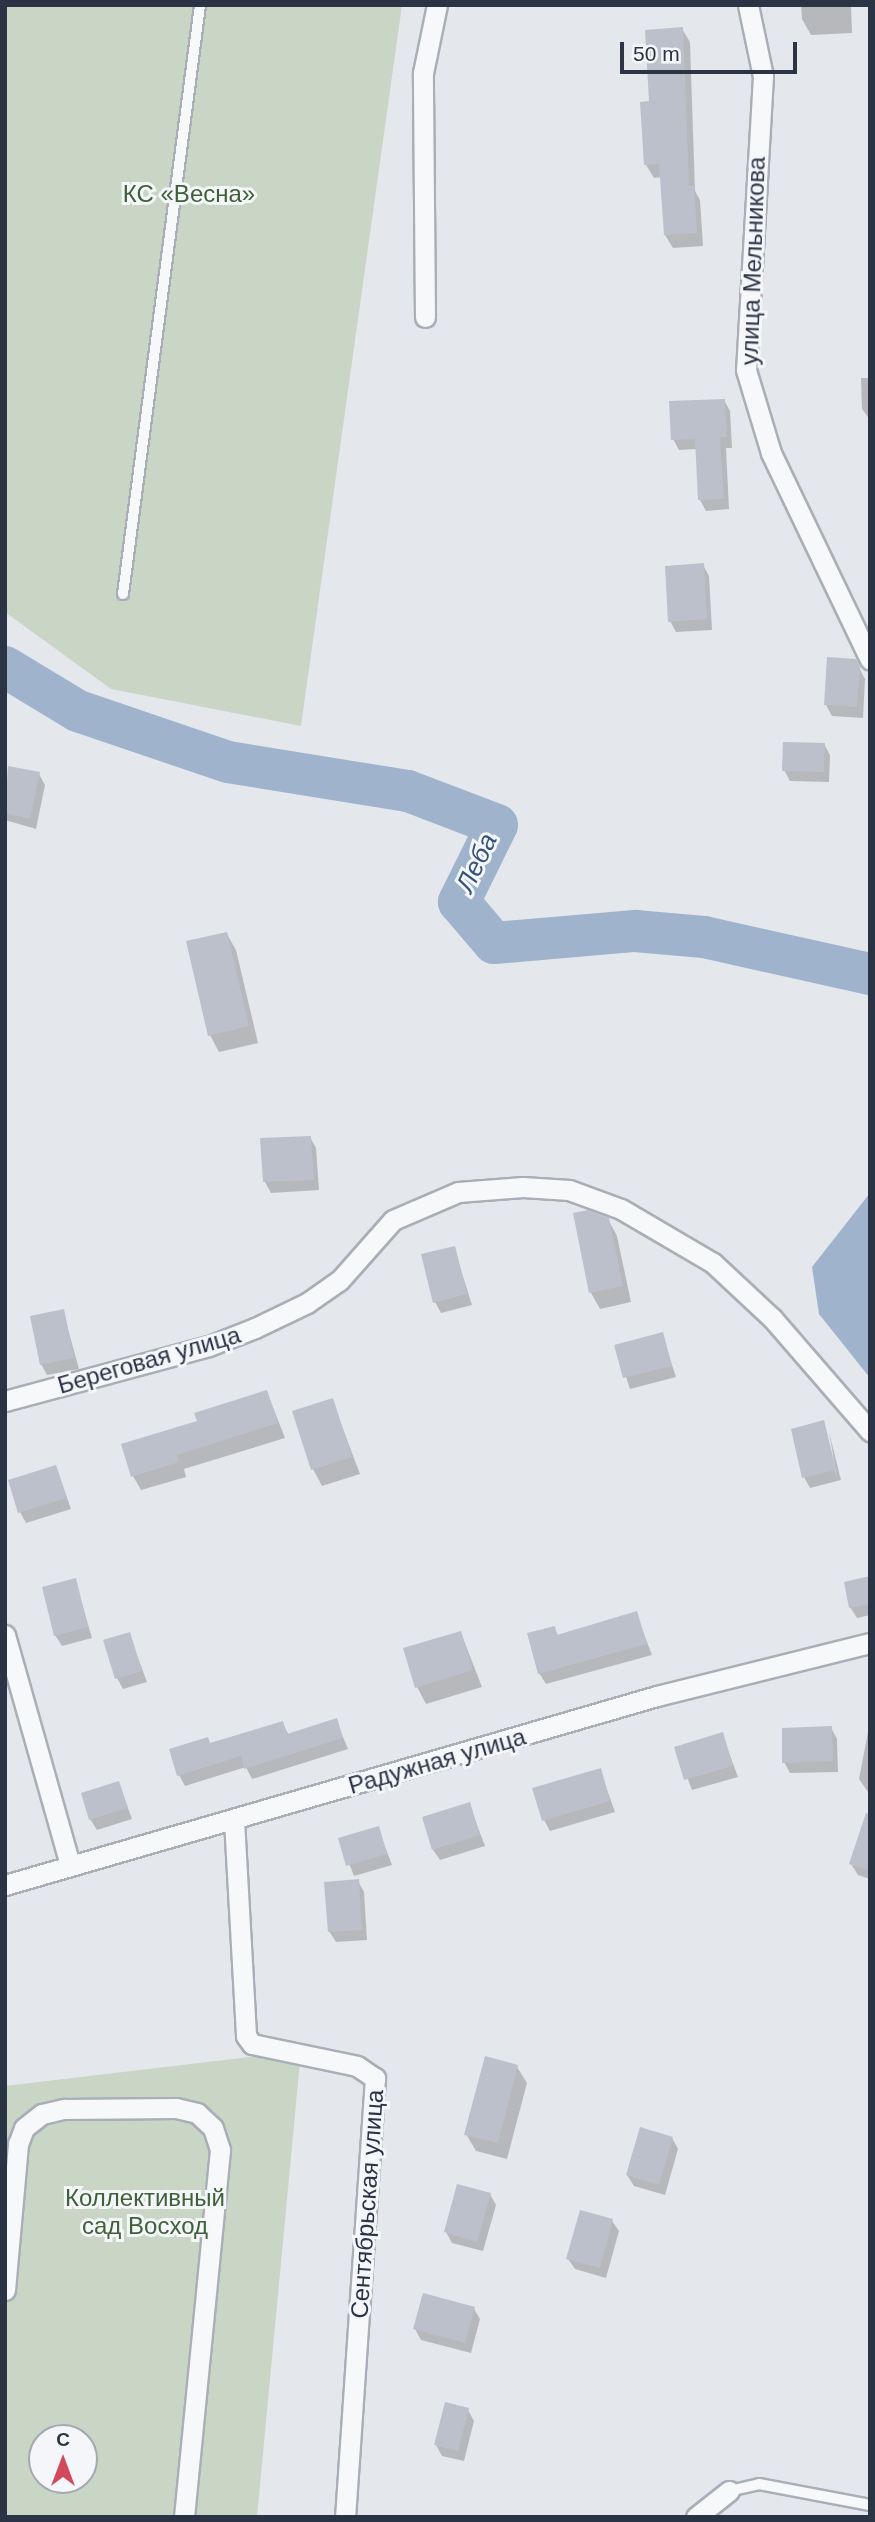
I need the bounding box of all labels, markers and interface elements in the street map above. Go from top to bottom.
scale bar [623,28,800,72]
text: 50 m [633,42,680,65]
street label: улица Мельникова [735,156,771,366]
park label: КС «Весна» [123,180,255,208]
water label: Леба [450,829,504,897]
street label: Береговая улица [54,1320,244,1400]
street label: Радужная улица [345,1722,529,1800]
street label: Сентябрьская улица [345,2089,389,2319]
park label: Коллективный сад Восход [65,2184,225,2240]
north arrow [28,2424,98,2494]
text: С [56,2429,70,2450]

